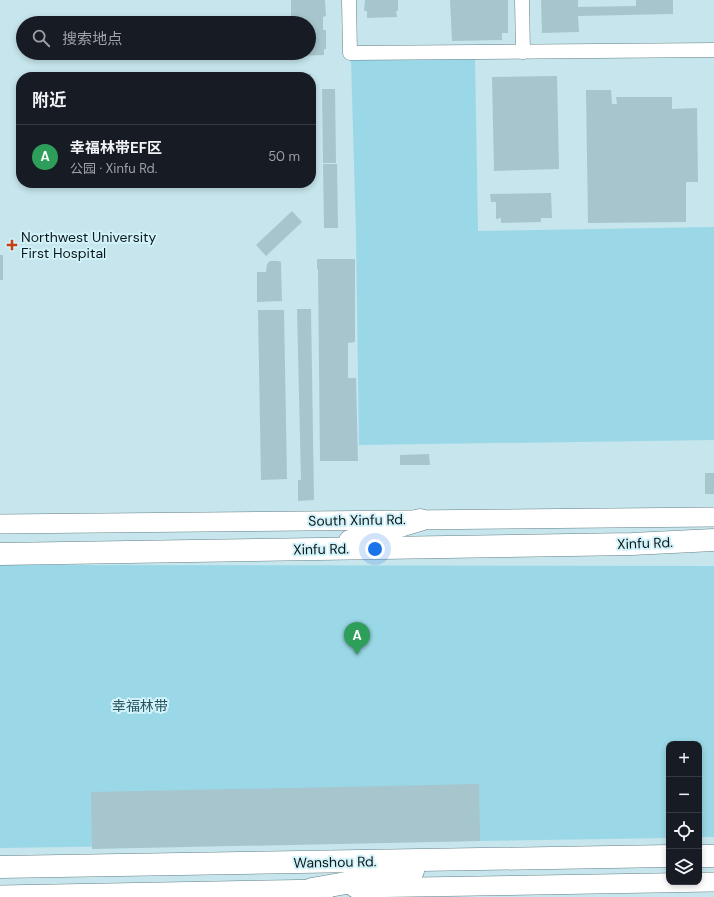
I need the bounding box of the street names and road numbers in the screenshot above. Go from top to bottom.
street label: South Xinfu Rd. [308,510,406,530]
street label: Xinfu Rd. [617,533,673,553]
street label: Xinfu Rd. [293,540,349,558]
street label: Wanshou Rd. [293,852,377,872]

